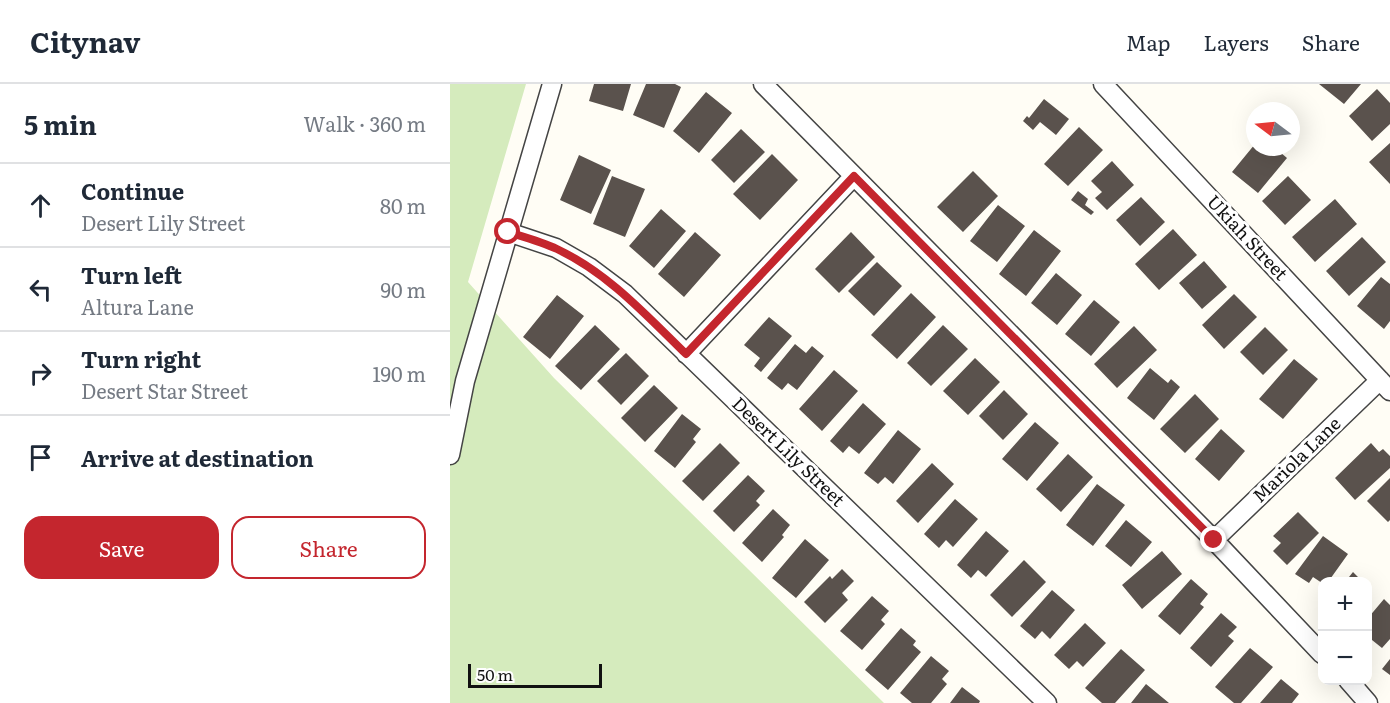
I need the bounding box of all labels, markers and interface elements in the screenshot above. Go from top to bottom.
text: Citynav [30,20,140,62]
text: Map [1126,26,1171,57]
text: Layers [1204,26,1269,57]
text: Share [1302,26,1360,57]
north arrow [1246,102,1300,156]
text: 5 min [24,104,97,143]
text: Walk · 360 m [304,108,426,138]
text: Continue [81,174,184,207]
street label: Ukiah Street [1201,188,1295,286]
icon: ahead [24,189,57,222]
text: 80 m [380,190,426,220]
text: Desert Lily Street [81,207,245,237]
route start [494,218,520,244]
text: Turn left [81,258,182,291]
icon: left [24,273,57,306]
text: 90 m [381,274,426,304]
text: Altura Lane [81,291,194,321]
text: Turn right [81,342,201,375]
icon: right [24,357,57,390]
text: 190 m [372,358,426,388]
text: Desert Star Street [81,375,248,405]
street label: Desert Lily Street [726,390,852,513]
street label: Mariola Lane [1246,410,1346,508]
icon: arrive [24,441,57,474]
text: Arrive at destination [81,441,314,474]
button: Save [24,516,219,579]
button: Share [231,516,426,579]
route end [1200,526,1226,552]
map controls [1318,577,1372,685]
button: + [1318,577,1372,631]
button: − [1318,631,1372,685]
scale bar [468,661,602,688]
text: 50 m [477,662,513,686]

